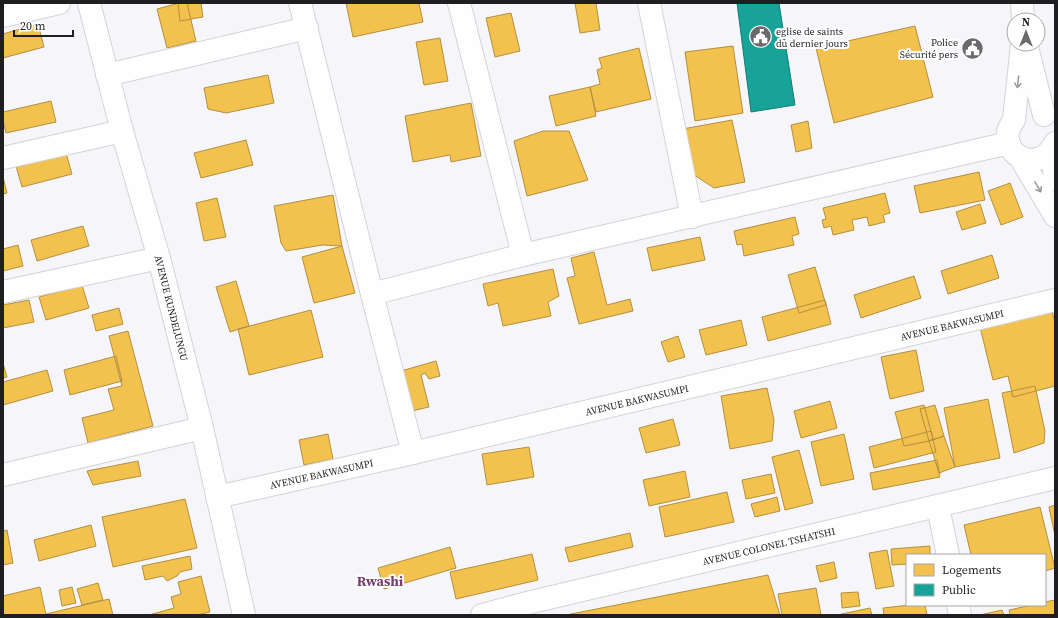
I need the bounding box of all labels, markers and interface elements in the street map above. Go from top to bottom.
scale bar [14,12,73,38]
north arrow [1006,12,1046,52]
text: N [1022,15,1030,30]
text: 20 m [20,18,46,34]
public building icon: eglise de saints du dernier jours [748,24,774,50]
place label: eglise de saints du dernier jours [776,25,848,50]
public building icon: Police Sécurité pers [960,35,986,61]
place label: Police Sécurité pers [900,36,958,61]
one-way arrow [1014,75,1022,88]
one-way arrow [1034,181,1042,193]
street label: AVENUE KUNDELUNGU [152,254,191,362]
street label: AVENUE BAKWASUMPI [899,306,1005,344]
street label: AVENUE BAKWASUMPI [584,381,690,419]
street label: AVENUE BAKWASUMPI [268,456,375,492]
street label: AVENUE COLONEL TSHATSHI [701,524,837,568]
legend [906,554,1046,606]
text: Logements [942,562,1001,578]
district label: Rwashi [357,571,404,591]
text: Public [942,582,976,598]

